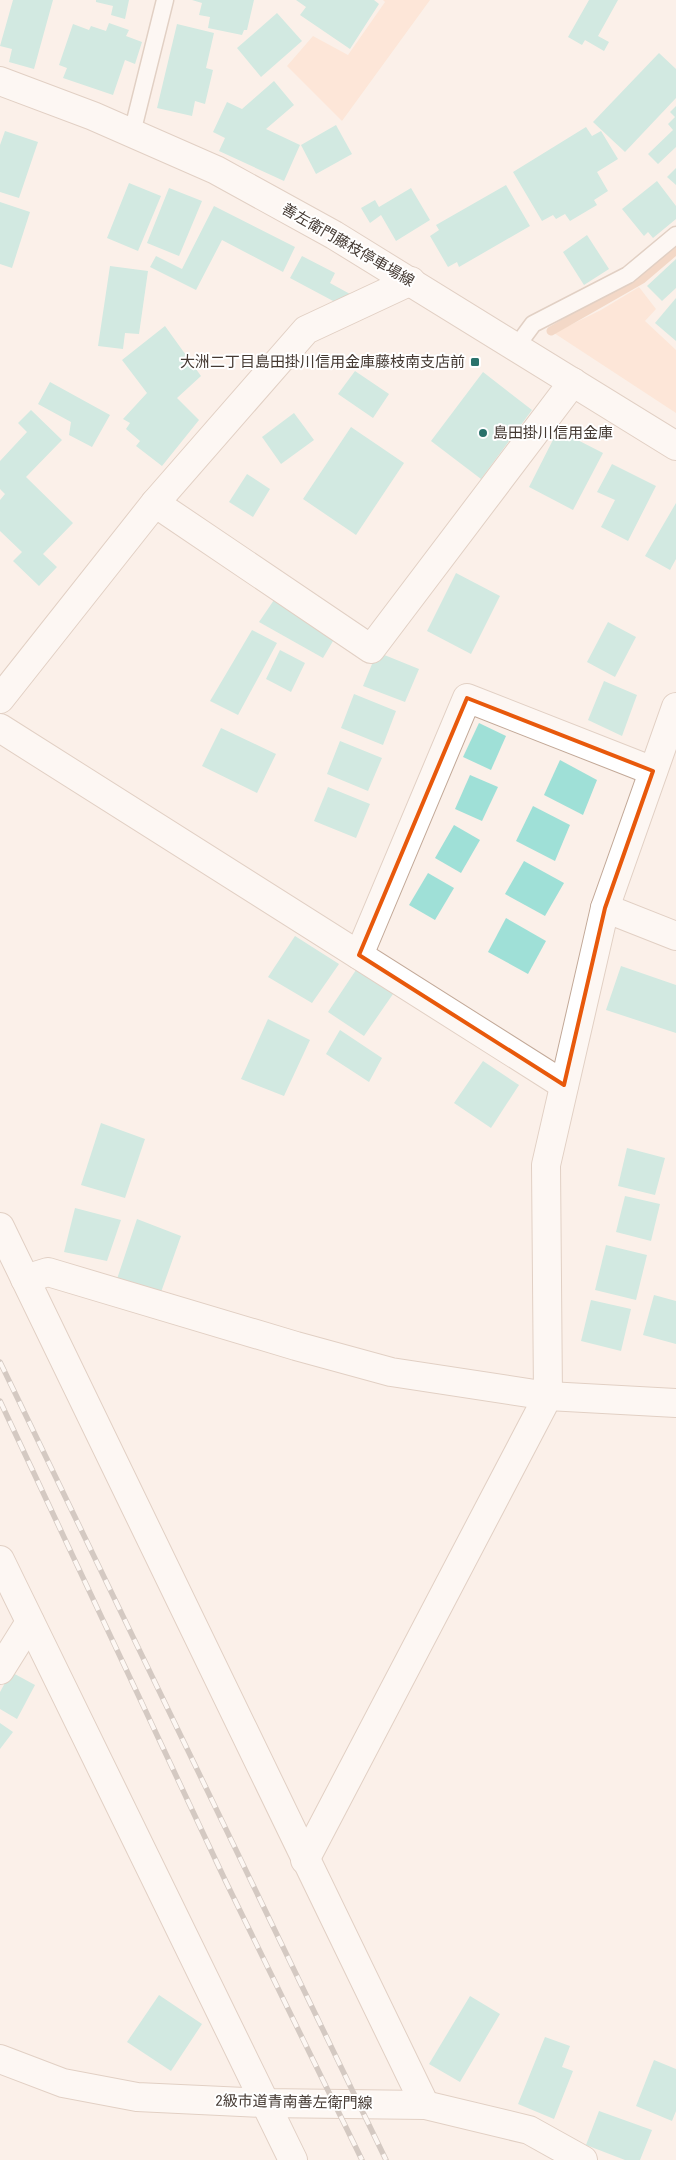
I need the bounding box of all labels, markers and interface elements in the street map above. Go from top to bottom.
street label: 善左衛門藤枝停車場線 [279,200,417,290]
place label: 大洲二丁目島田掛川信用金庫藤枝南支店前 [180,353,465,371]
marker: 大洲二丁目島田掛川信用金庫藤枝南支店前 [469,356,481,368]
place label: 島田掛川信用金庫 [493,424,613,442]
marker: 島田掛川信用金庫 [477,427,489,439]
street label: 2級市道青南善左衛門線 [215,2092,373,2112]

